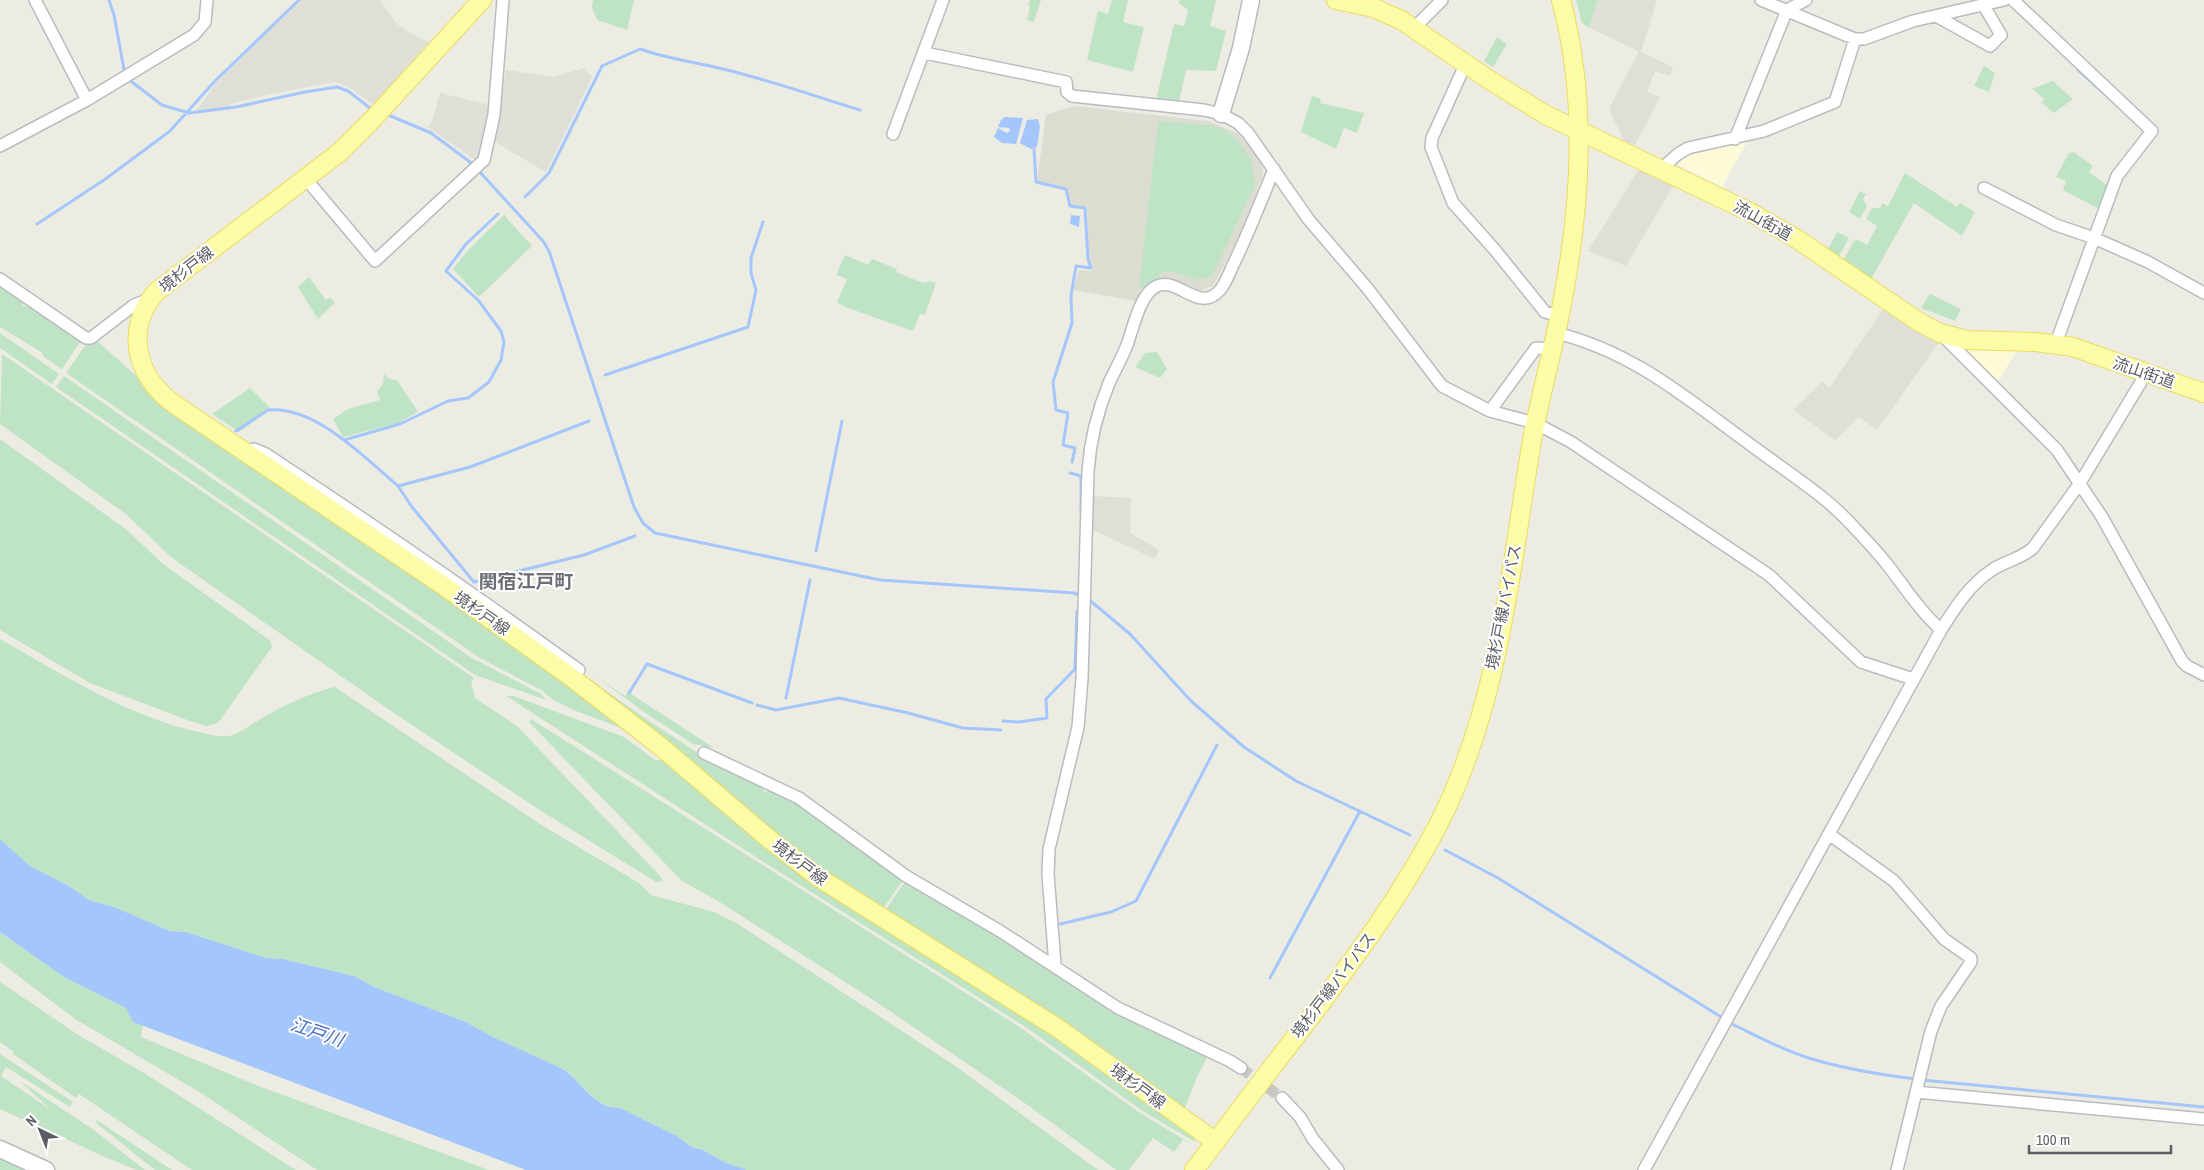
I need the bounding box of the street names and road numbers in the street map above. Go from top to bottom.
street label: 流山街道 [1730,195,1796,245]
street label: 境杉戸線 [154,241,218,297]
street label: 流山街道 [2110,351,2178,393]
street label: 境杉戸線バイパス [1480,542,1526,672]
street label: 境杉戸線 [449,586,515,640]
street label: 境杉戸線 [768,834,832,890]
street label: 境杉戸線バイパス [1286,927,1380,1043]
street label: 境杉戸線 [1106,1058,1170,1114]

